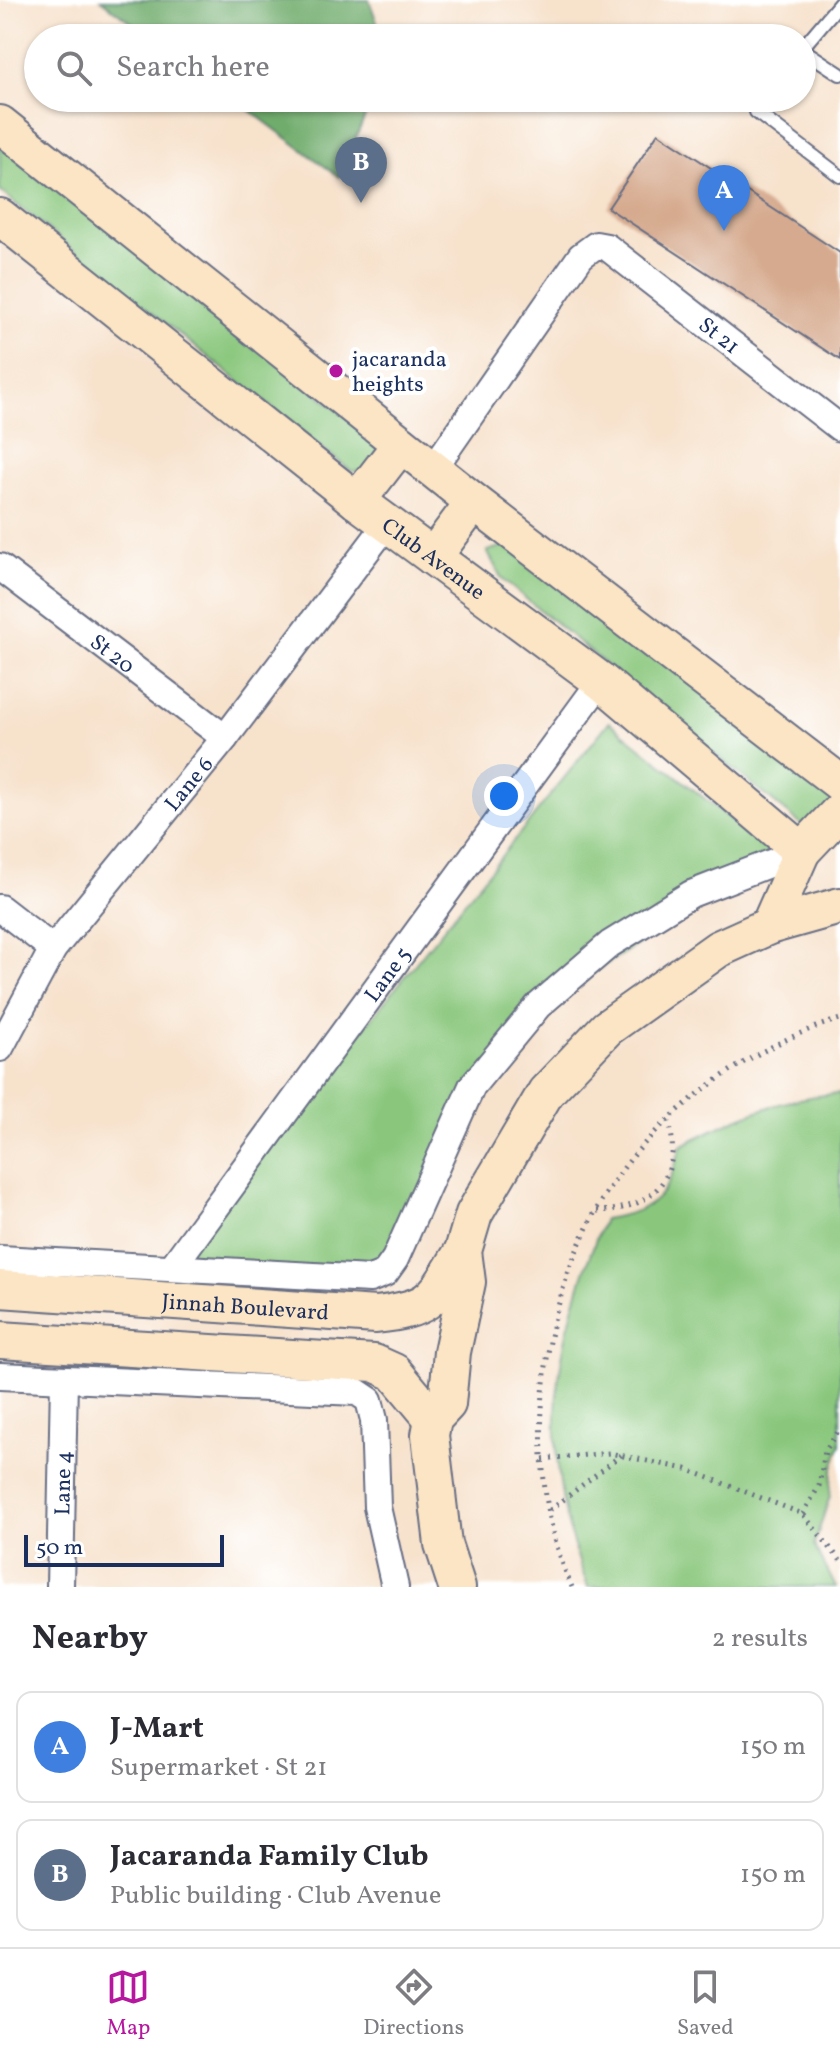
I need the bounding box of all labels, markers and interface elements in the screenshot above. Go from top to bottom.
search box [24,24,816,112]
icon: search [52,46,96,90]
text: Search here [116,47,270,89]
pin: B [335,137,387,203]
pin: A [698,165,750,231]
street label: St 21 [691,311,745,363]
place label: jacaranda heights [352,345,447,401]
marker: jacaranda heights [327,362,345,380]
street label: Club Avenue [374,511,491,609]
street label: St 20 [83,628,140,682]
street label: Lane 6 [158,751,222,819]
your location [484,776,524,816]
street label: Lane 5 [358,941,420,1009]
street label: Jinnah Boulevard [161,1287,330,1330]
street label: Lane 4 [48,1451,81,1516]
scale bar [24,1531,224,1567]
text: 50 m [36,1533,83,1564]
text: Nearby [32,1616,148,1663]
text: 2 results [712,1621,808,1657]
text: J-Mart [110,1708,204,1750]
text: A [51,1729,69,1765]
text: 150 m [740,1729,806,1765]
text: Supermarket · St 21 [110,1750,327,1786]
text: Jacaranda Family Club [110,1836,429,1878]
text: B [51,1857,69,1893]
text: 150 m [740,1857,806,1893]
text: Public building · Club Avenue [110,1878,441,1914]
tab: Map [106,1965,150,2044]
tab: Directions [363,1965,464,2044]
tab: Saved [677,1965,734,2044]

